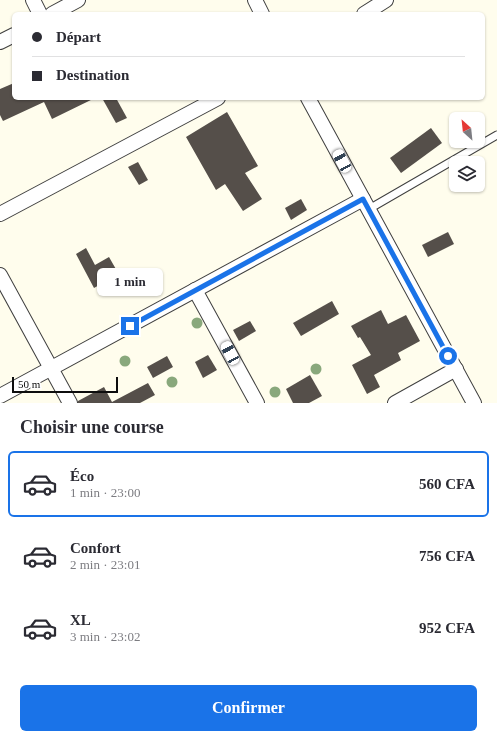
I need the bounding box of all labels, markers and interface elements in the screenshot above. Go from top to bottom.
text: Départ [56,29,101,45]
text: Destination [56,67,129,83]
north arrow [449,112,485,148]
map controls [449,112,485,192]
car [331,148,353,174]
button: layers [449,156,485,192]
callout: 1 min [97,268,163,296]
text: 1 min [114,274,146,289]
route end [121,317,139,335]
car [219,340,241,366]
route start [439,347,457,365]
scale bar [12,375,118,394]
text: 50 m [18,378,40,390]
text: Choisir une course [20,417,164,437]
icon: car [22,466,58,502]
text: Éco [70,468,94,484]
text: 560 CFA [419,476,475,492]
text: 1 min · 23:00 [70,485,140,500]
icon: car [22,538,58,574]
text: Confort [70,540,121,556]
text: 756 CFA [419,548,475,564]
text: 2 min · 23:01 [70,557,140,572]
icon: car [22,610,58,646]
text: XL [70,612,91,628]
text: 952 CFA [419,620,475,636]
text: 3 min · 23:02 [70,629,140,644]
button: Confirmer [20,685,477,731]

